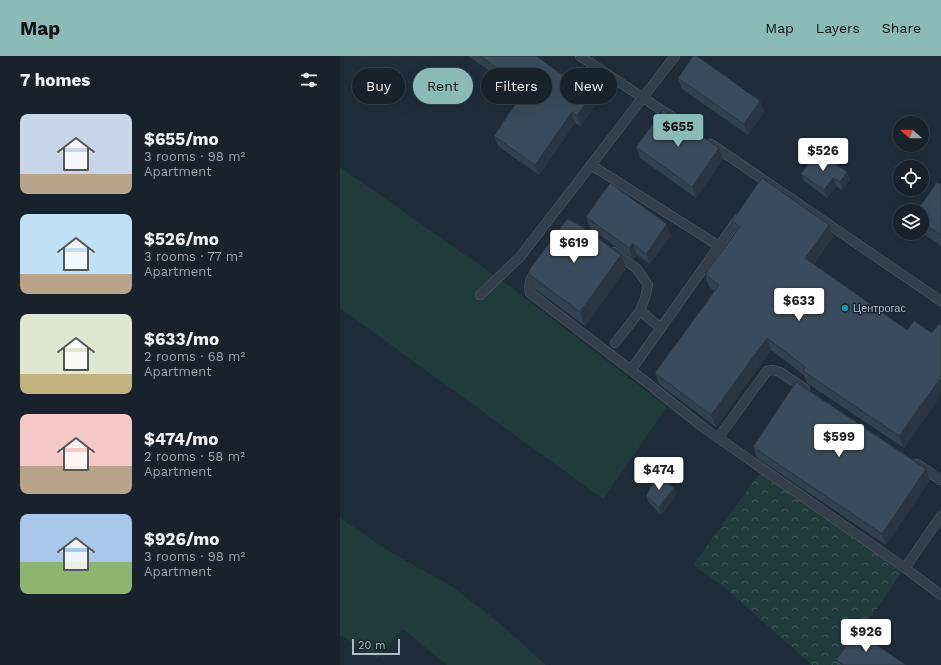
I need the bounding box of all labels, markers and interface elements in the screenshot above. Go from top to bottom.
text: Map [20,17,60,40]
text: Map [765,20,794,36]
text: Layers [816,20,860,36]
text: Share [882,20,921,36]
chip: Buy [352,68,405,104]
chip: Rent [413,68,473,104]
chip: Filters [481,68,552,104]
chip: New [560,68,617,104]
icon: filters [298,69,320,91]
text: 7 homes [20,70,90,90]
pin: $655 [654,114,702,148]
north arrow [893,116,929,152]
map controls [893,116,929,240]
text: $655 [662,119,694,134]
text: $655/mo [144,129,219,149]
icon: home [52,130,100,178]
pin: $526 [799,138,847,172]
text: $526 [807,143,839,158]
text: 3 rooms · 98 m² [144,149,245,164]
button: locate [893,160,929,196]
text: Apartment [144,164,212,179]
button: layers [893,204,929,240]
text: $526/mo [144,229,219,249]
icon: home [52,230,100,278]
pin: $619 [550,230,598,264]
text: $619 [559,235,589,250]
text: 3 rooms · 77 m² [144,249,243,264]
text: Apartment [144,264,212,279]
pin: $633 [775,288,823,322]
text: $633 [783,293,815,308]
place label: Центрогас [853,302,906,315]
marker: Центрогас [840,303,850,313]
text: $633/mo [144,329,219,349]
icon: home [52,330,100,378]
text: 2 rooms · 68 m² [144,349,245,364]
text: Apartment [144,364,212,379]
pin: $599 [815,424,863,458]
text: $474/mo [144,429,218,449]
text: $599 [823,429,855,444]
icon: home [52,430,100,478]
text: 2 rooms · 58 m² [144,449,245,464]
pin: $474 [635,457,683,491]
text: $474 [643,462,675,477]
text: Apartment [144,464,212,479]
text: $926/mo [144,529,220,549]
icon: home [52,530,100,578]
text: 3 rooms · 98 m² [144,549,245,564]
text: Apartment [144,564,212,579]
pin: $926 [842,619,890,653]
text: $926 [850,624,882,639]
scale bar [352,637,400,656]
text: 20 m [358,639,386,652]

